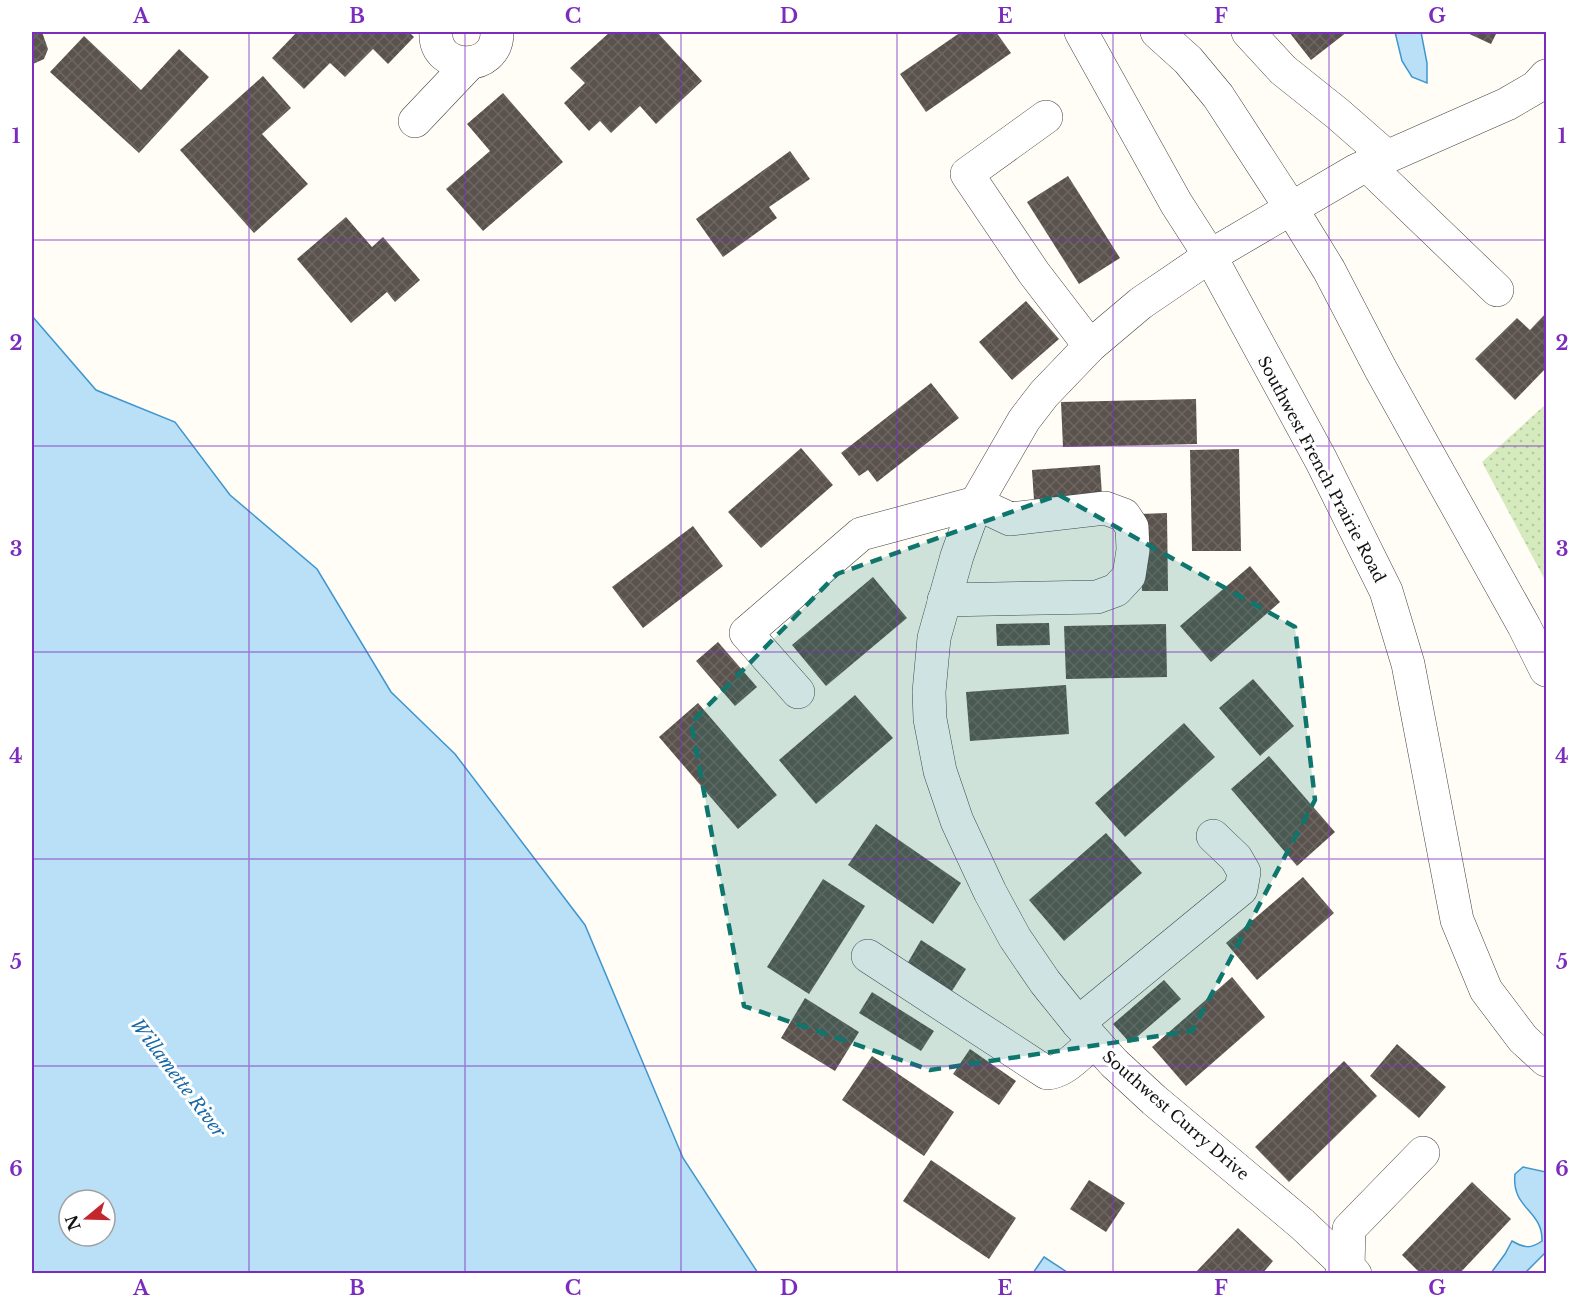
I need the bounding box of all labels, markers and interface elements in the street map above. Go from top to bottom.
text: A [132,4,150,28]
text: B [349,4,365,28]
text: C [565,4,581,28]
text: D [780,4,798,28]
text: E [997,4,1013,28]
text: F [1214,4,1228,28]
text: G [1428,4,1446,28]
text: 1 [12,124,21,148]
text: 1 [1558,124,1567,148]
text: 2 [9,331,23,355]
text: 2 [1555,331,1569,355]
street label: Southwest French Prairie Road [1254,352,1390,586]
text: 3 [10,537,22,561]
text: 3 [1556,537,1568,561]
text: 4 [9,744,23,768]
text: 4 [1555,744,1569,768]
text: 5 [10,950,22,974]
text: 5 [1556,950,1568,974]
water label: Willamette River [126,1014,230,1142]
street label: Southwest Curry Drive [1099,1046,1253,1184]
text: 6 [9,1157,23,1181]
text: 6 [1555,1157,1569,1181]
north arrow [57,1188,117,1248]
text: N [61,1213,85,1233]
text: A [132,1276,150,1300]
text: B [349,1276,365,1300]
text: C [565,1276,581,1300]
text: D [780,1276,798,1300]
text: E [997,1276,1013,1300]
text: F [1214,1276,1228,1300]
text: G [1428,1276,1446,1300]

